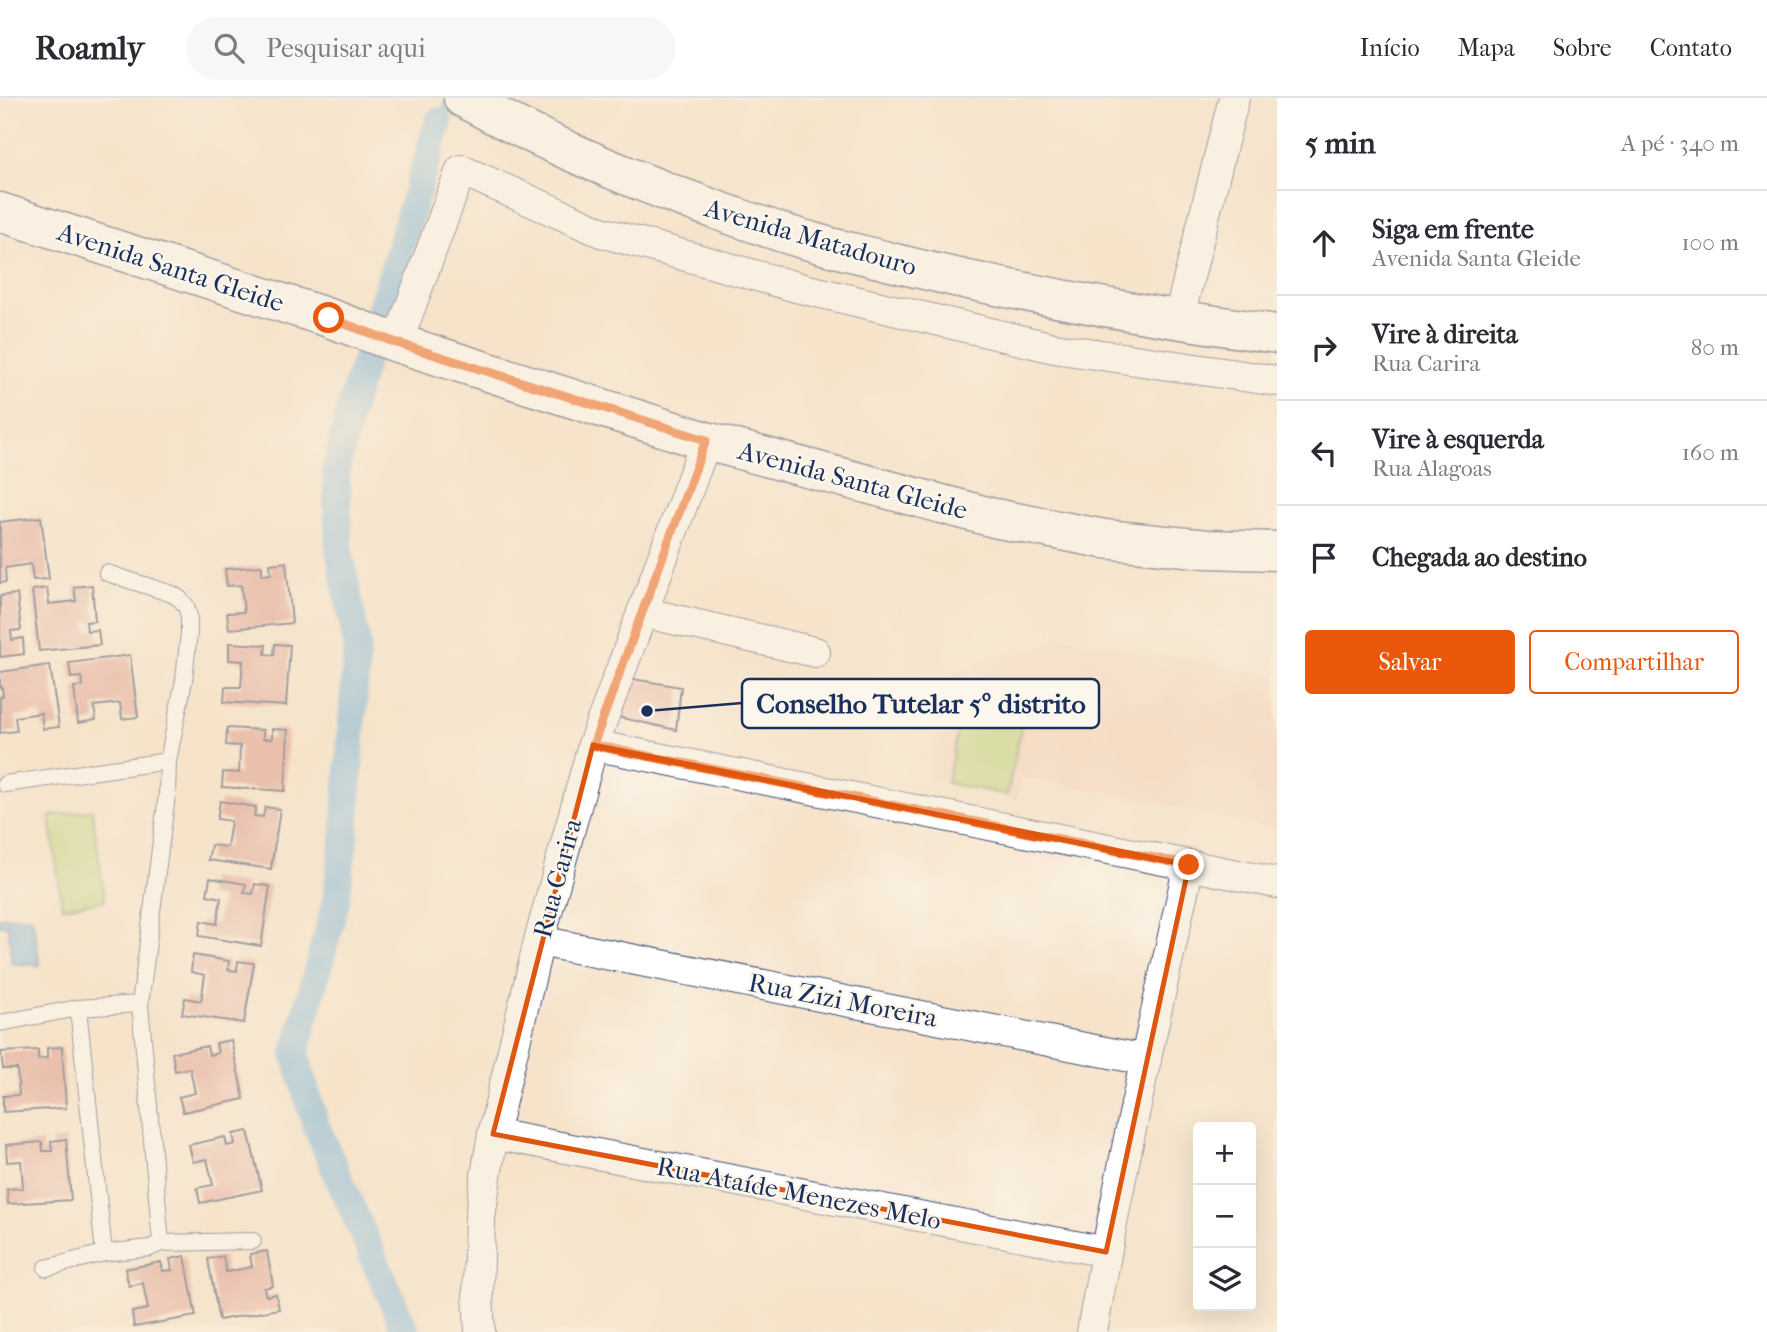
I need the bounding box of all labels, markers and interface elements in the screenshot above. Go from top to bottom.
search box [186,17,676,80]
text: Roamly [35,29,144,68]
icon: search [210,29,248,67]
text: Pesquisar aqui [266,33,426,64]
text: Início [1360,34,1420,62]
text: Mapa [1458,34,1515,62]
text: Sobre [1553,34,1612,62]
text: Contato [1650,34,1732,62]
text: 5 min [1305,126,1376,161]
text: A pé · 340 m [1621,130,1739,157]
street label: Avenida Matadouro [700,192,920,283]
text: Siga em frente [1372,214,1534,245]
street label: Avenida Santa Gleide [53,216,288,319]
icon: ahead [1305,224,1343,262]
text: 100 m [1681,229,1739,256]
text: Avenida Santa Gleide [1372,245,1581,272]
route start [313,302,344,333]
text: Vire à direita [1372,319,1518,350]
icon: right [1305,329,1343,367]
text: 80 m [1691,334,1739,361]
text: Rua Carira [1372,350,1480,377]
text: Vire à esquerda [1372,424,1544,455]
icon: left [1305,434,1343,472]
street label: Avenida Santa Gleide [734,435,971,526]
text: 160 m [1682,439,1739,466]
text: Rua Alagoas [1372,455,1492,482]
icon: arrive [1305,539,1343,577]
text: Chegada ao destino [1372,542,1587,573]
button: Salvar [1305,630,1515,694]
button: Compartilhar [1529,630,1739,694]
callout: Conselho Tutelar 5º distrito [742,679,1099,728]
text: Conselho Tutelar 5º distrito [756,687,1086,720]
street label: Rua Carira [527,814,589,941]
route end [1173,849,1204,880]
street label: Rua Zizi Moreira [746,967,941,1034]
map controls [1193,1122,1256,1311]
button: + [1193,1122,1256,1185]
street label: Rua Ataíde Menezes Melo [654,1151,944,1236]
button: − [1193,1185,1256,1248]
button: layers [1193,1248,1256,1311]

